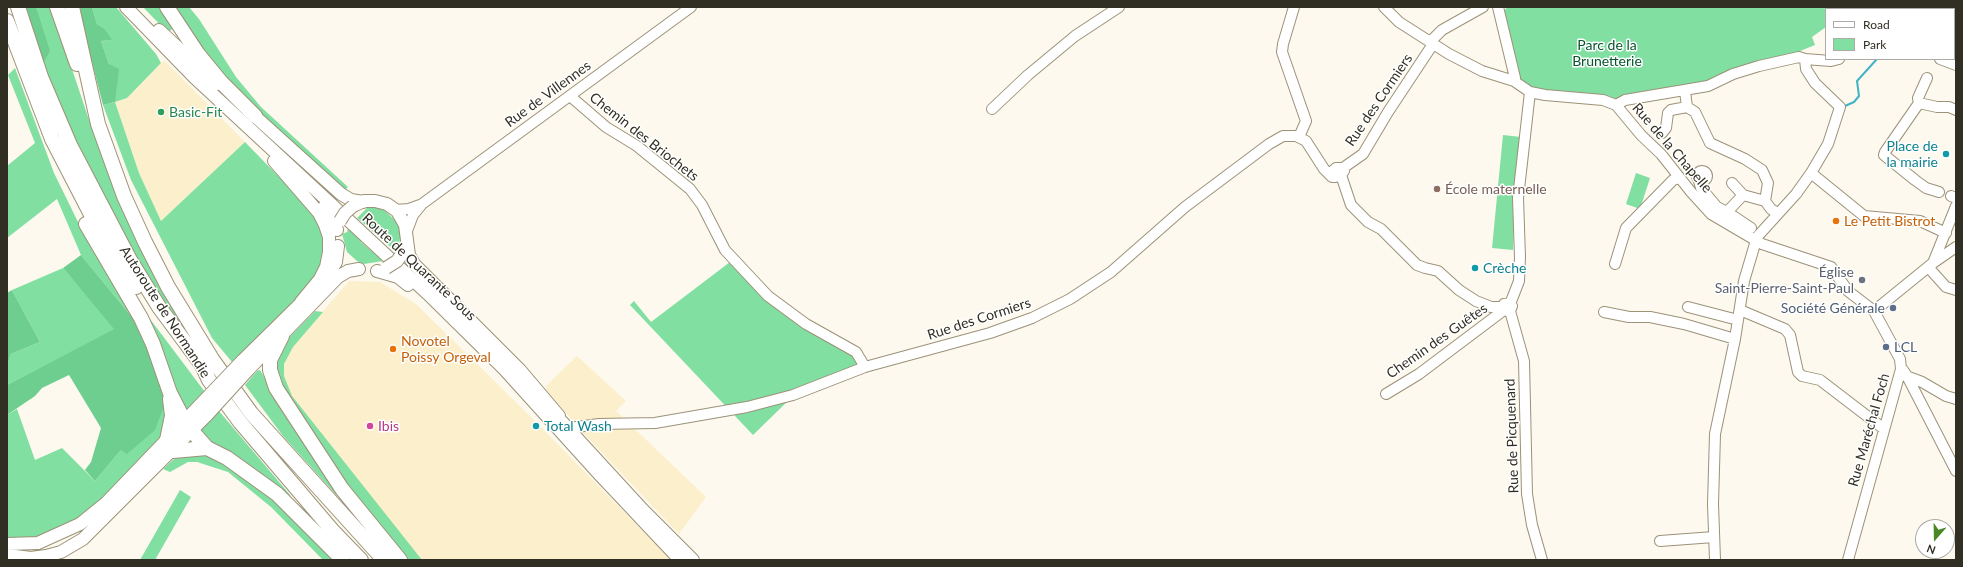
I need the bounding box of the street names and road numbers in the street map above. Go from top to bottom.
street label: Rue des Cormiers [1342,51,1416,149]
street label: Rue de Villennes [502,57,594,131]
street label: Chemin des Briochets [586,89,702,185]
street label: Rue de la Chapelle [1628,100,1716,196]
street label: Route de Quarante Sous [359,210,479,324]
street label: Autoroute de Normandie [116,243,214,381]
street label: Rue des Cormiers [925,294,1033,344]
street label: Chemin des Guêtes [1383,300,1491,382]
street label: Rue Maréchal Foch [1845,371,1893,489]
street label: Rue de Picquenard [1502,378,1522,494]

